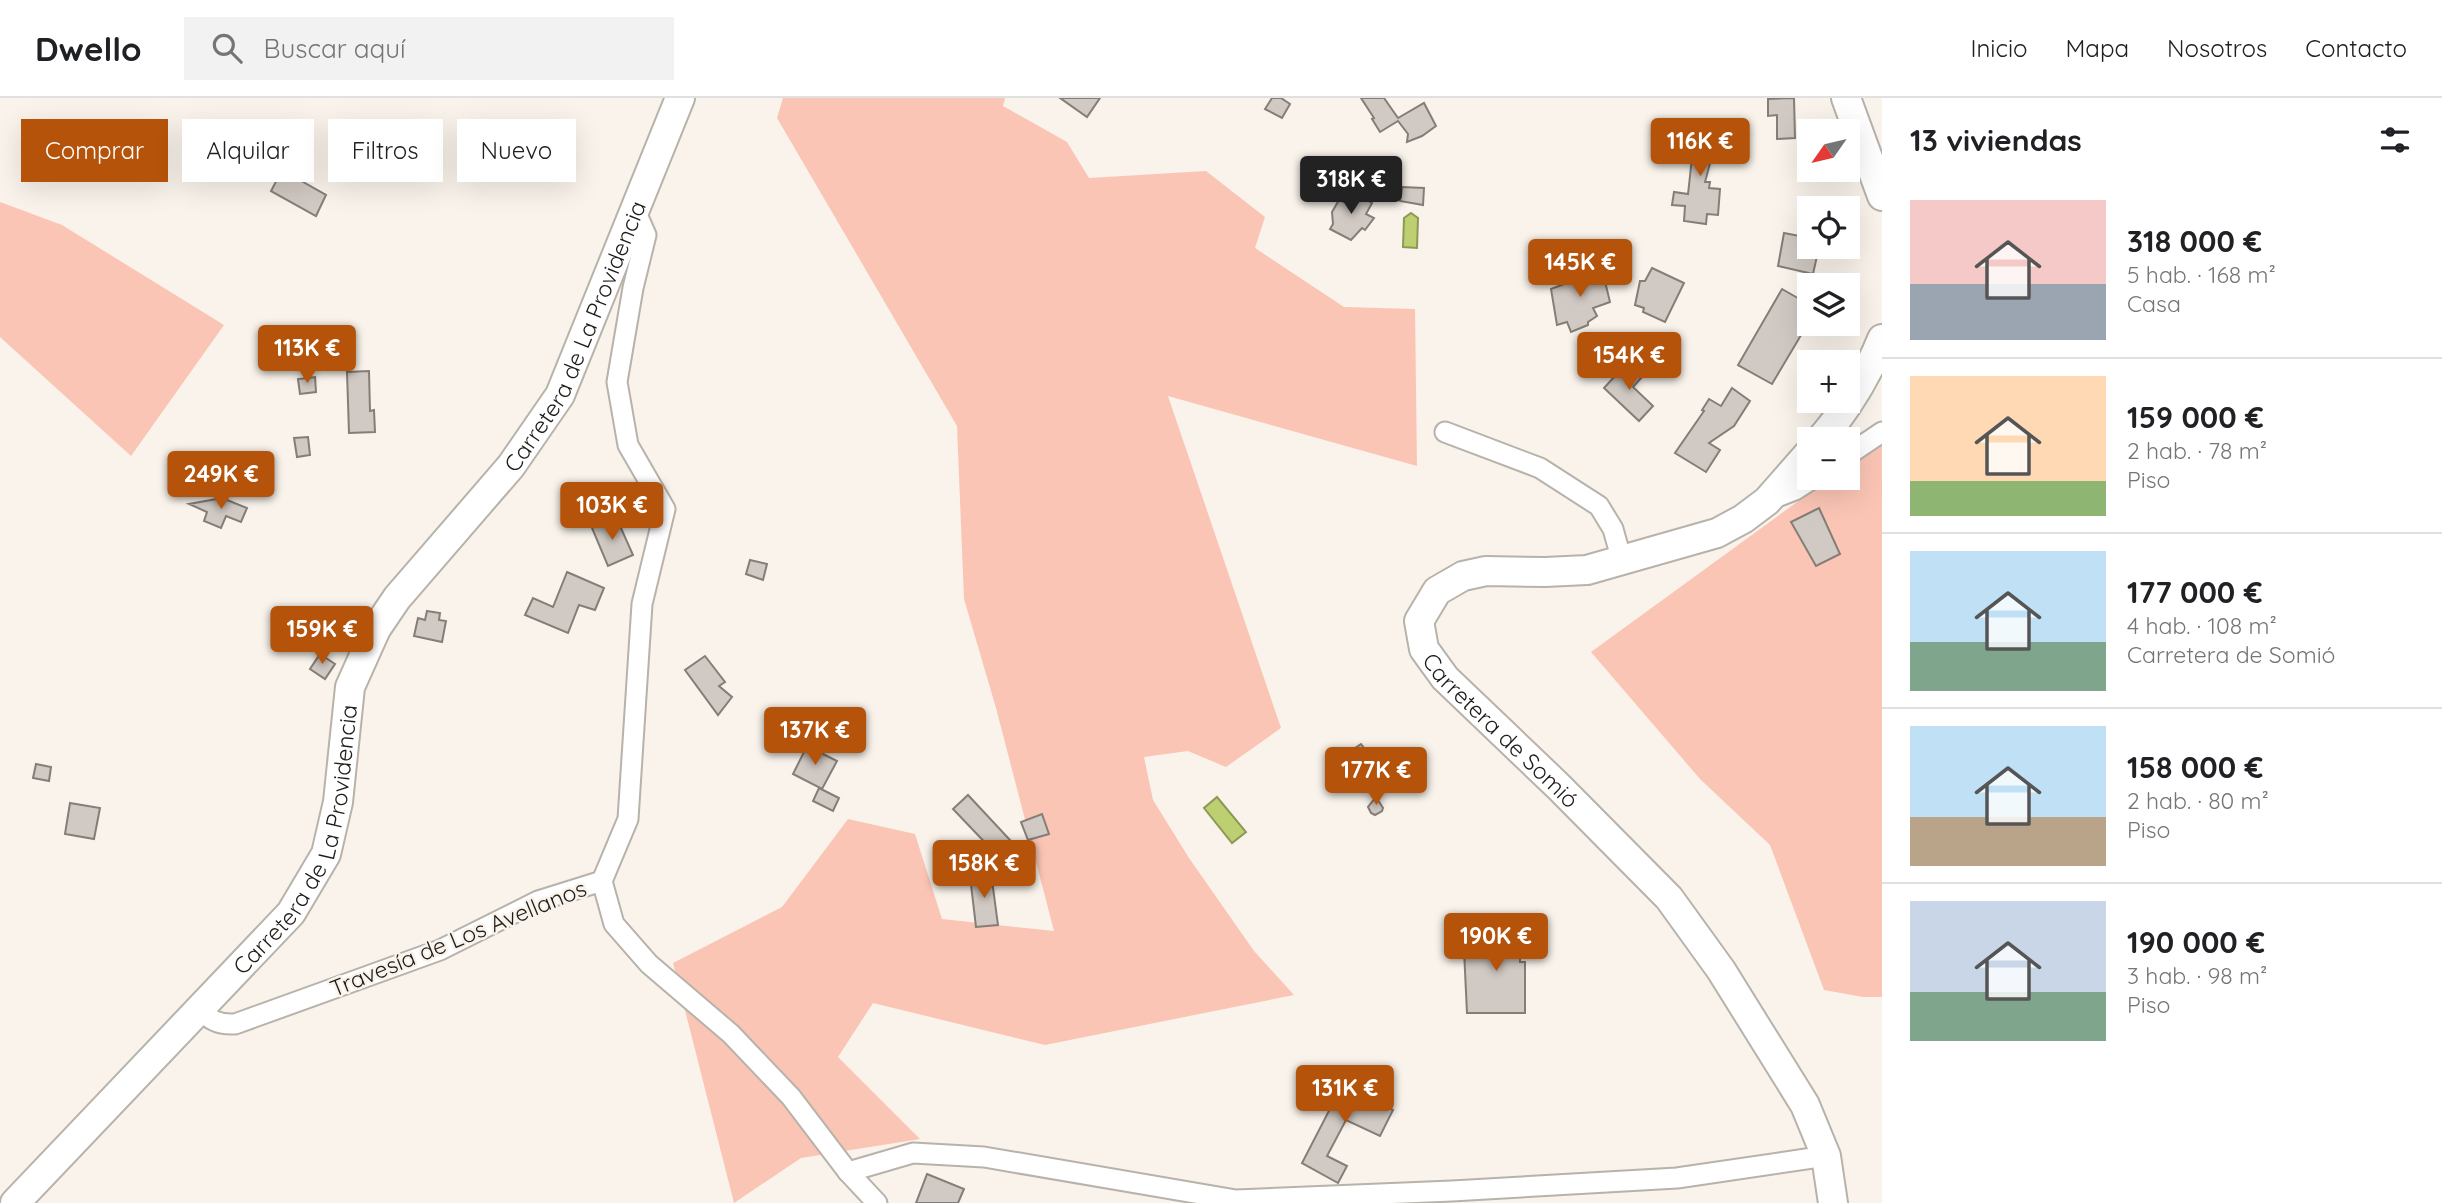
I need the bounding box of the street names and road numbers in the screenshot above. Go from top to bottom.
street label: Carretera de La Providencia [497,196,652,477]
street label: Carretera de Somió [1417,647,1585,813]
street label: Carretera de La Providencia [226,703,363,980]
street label: Travesía de Los Avellanos [326,873,590,1003]

